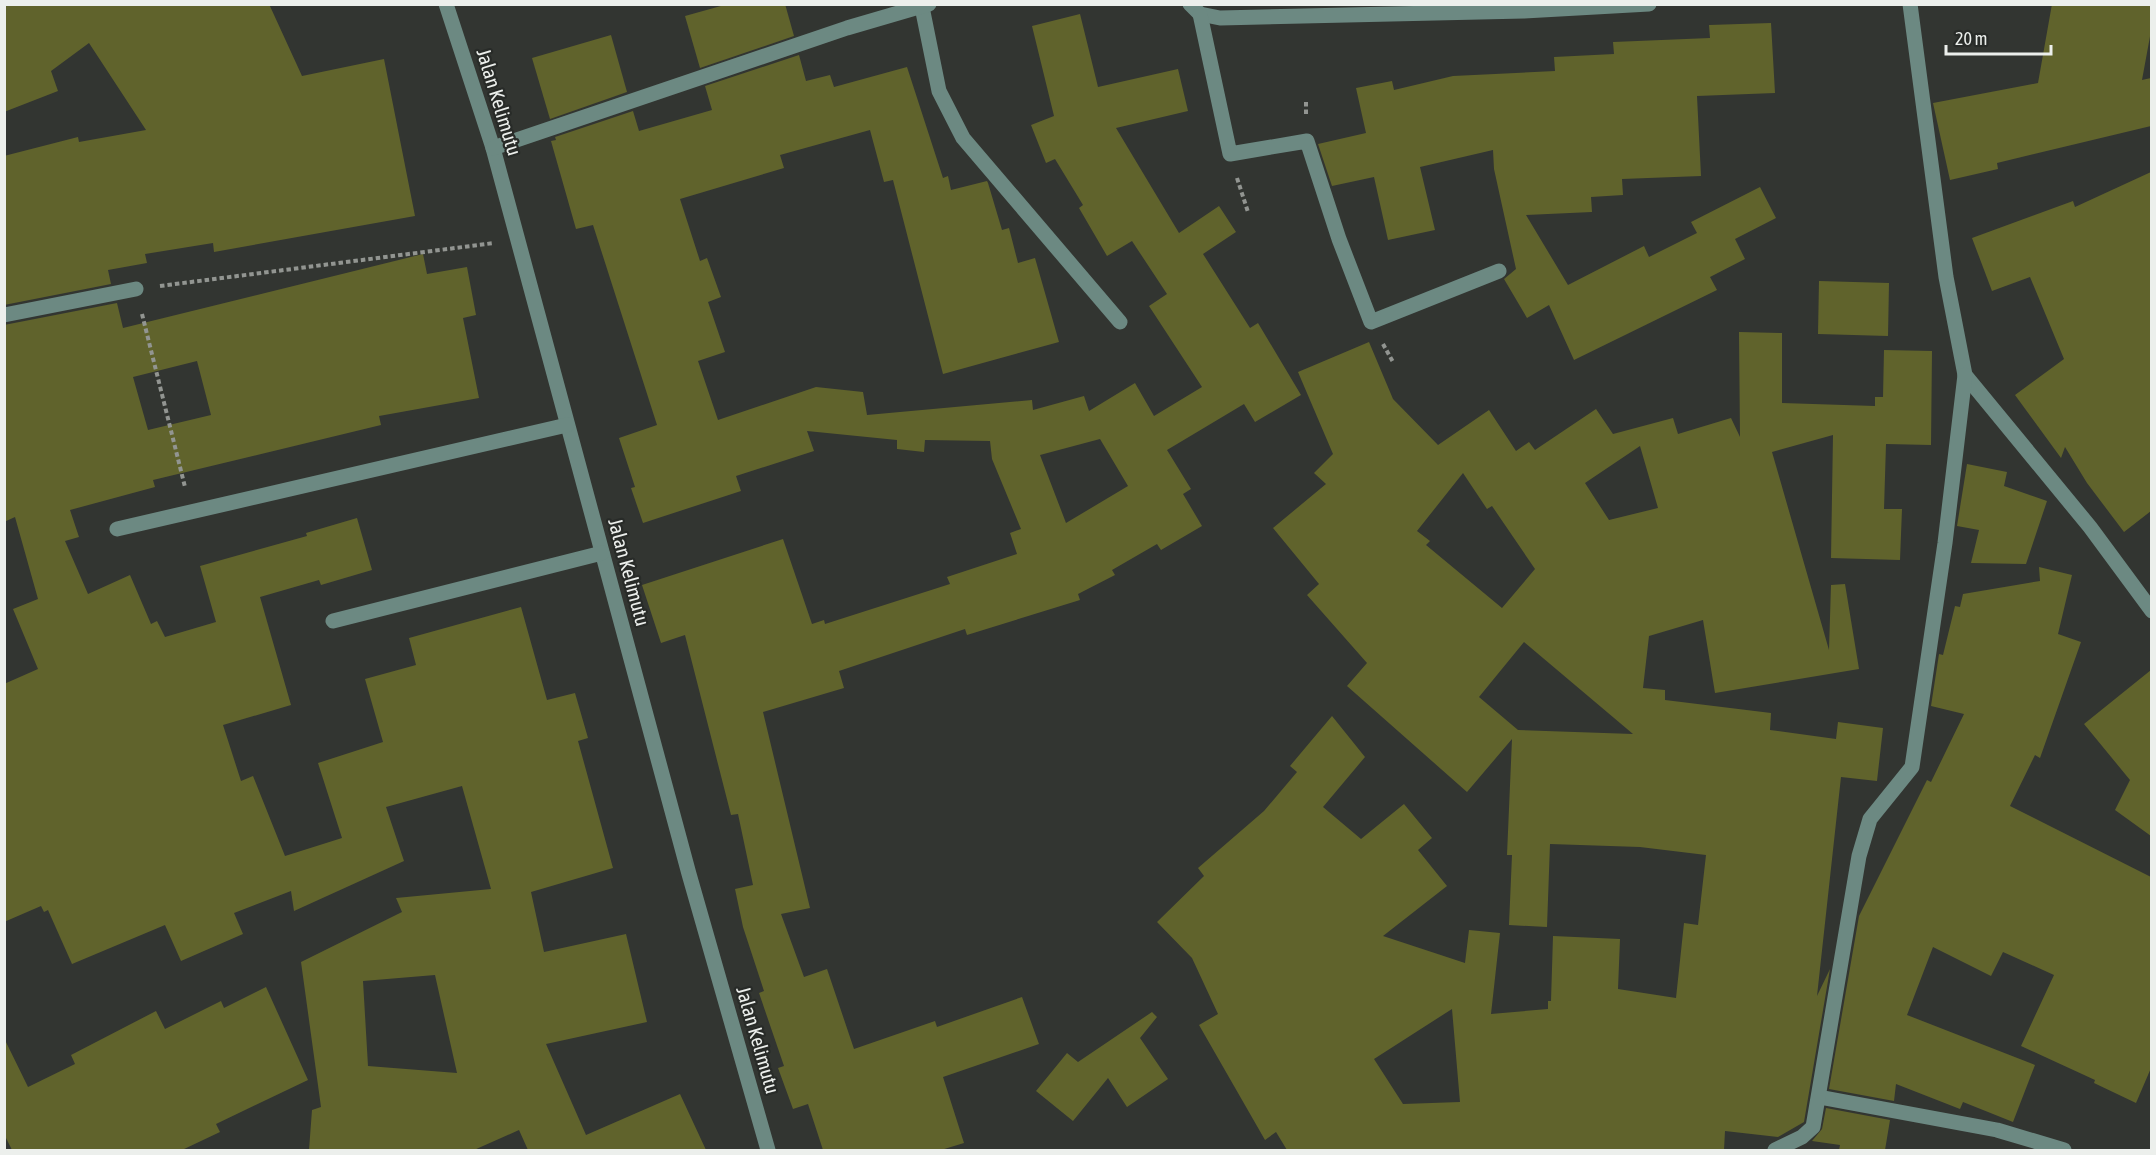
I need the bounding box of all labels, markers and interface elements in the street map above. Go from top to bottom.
scale bar [1946,18,2051,56]
text: 20 m [1955,28,1987,49]
street label: Jalan Kelimutu [472,46,527,158]
street label: Jalan Kelimutu [604,515,655,628]
street label: Jalan Kelimutu [732,984,785,1096]

